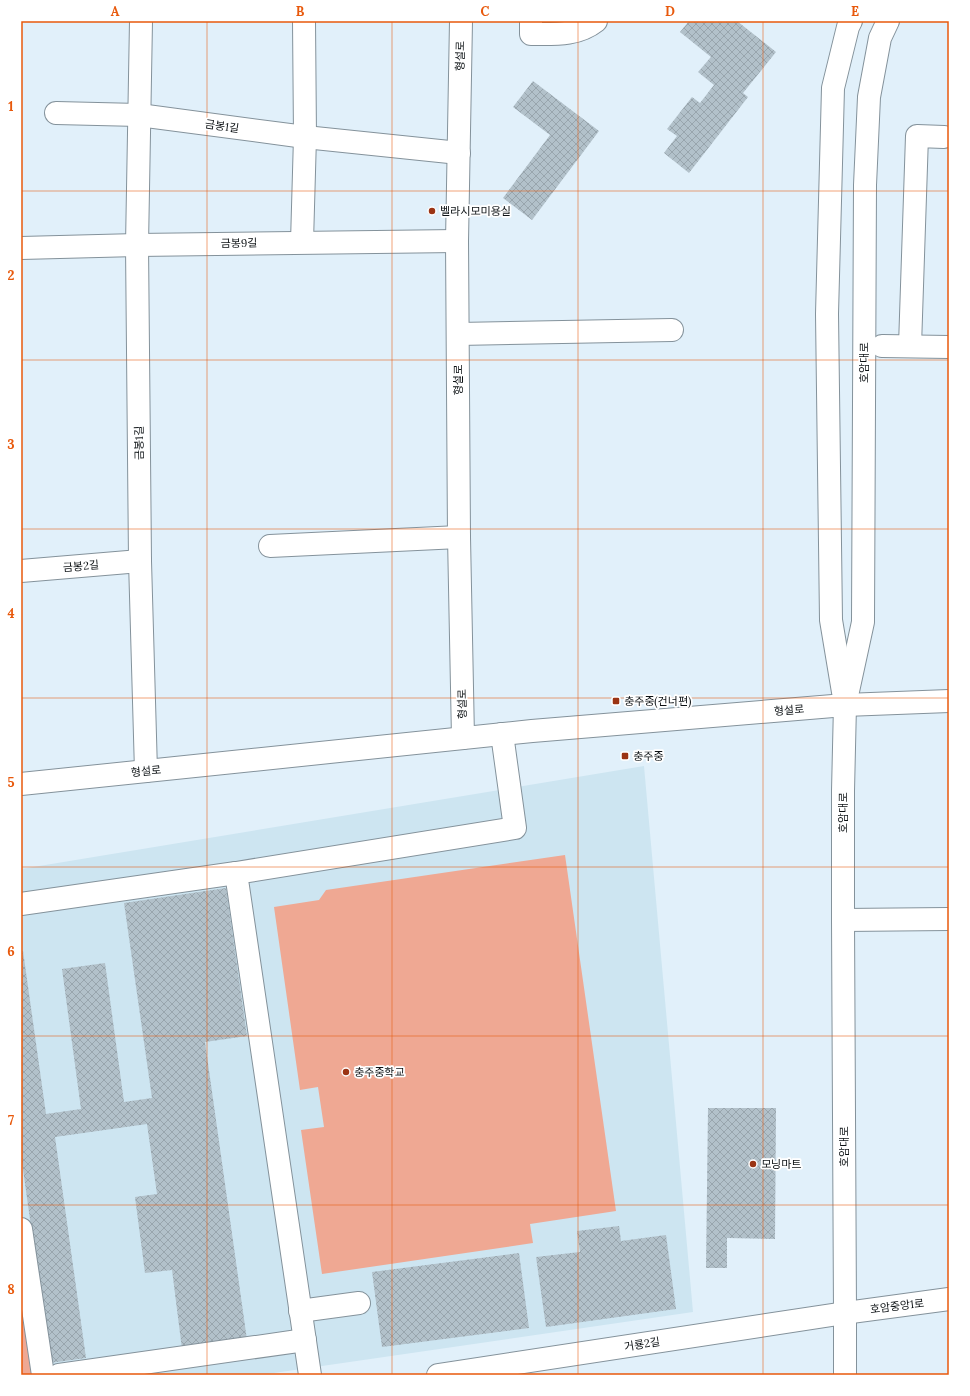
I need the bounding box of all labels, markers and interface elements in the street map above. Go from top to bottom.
text: A [111,3,120,20]
text: B [296,3,305,20]
text: C [481,3,490,20]
text: D [665,3,675,20]
text: E [851,3,859,20]
street label: 형설로 [453,41,467,71]
text: 1 [8,98,14,115]
street label: 금봉1길 [204,117,240,135]
place label: 벨라시모미용실 [440,204,511,218]
marker: 벨라시모미용실 [427,206,437,216]
street label: 금봉9길 [221,236,257,250]
text: 2 [8,267,15,284]
street label: 호암대로 [857,343,871,383]
street label: 형설로 [451,365,465,395]
street label: 금봉1길 [132,426,146,460]
text: 3 [7,436,15,453]
street label: 금봉2길 [62,557,100,575]
text: 4 [7,605,15,622]
street label: 형설로 [455,689,469,719]
place label: 충주중(건너편) [624,694,691,709]
marker: 충주중(건너편) [611,696,621,706]
street label: 형설로 [773,702,805,718]
place label: 충주중 [633,749,663,763]
marker: 충주중 [620,751,630,761]
street label: 형설로 [130,762,162,780]
text: 5 [7,774,15,791]
street label: 호암대로 [836,793,850,833]
text: 6 [7,943,15,960]
place label: 충주중학교 [354,1065,405,1079]
marker: 충주중학교 [341,1067,351,1077]
text: 7 [8,1112,14,1129]
street label: 호암대로 [837,1127,851,1167]
place label: 모닝마트 [761,1157,801,1171]
marker: 모닝마트 [748,1159,758,1169]
text: 8 [7,1281,15,1298]
street label: 호암중앙1로 [869,1296,925,1316]
street label: 거룡2길 [623,1334,661,1354]

